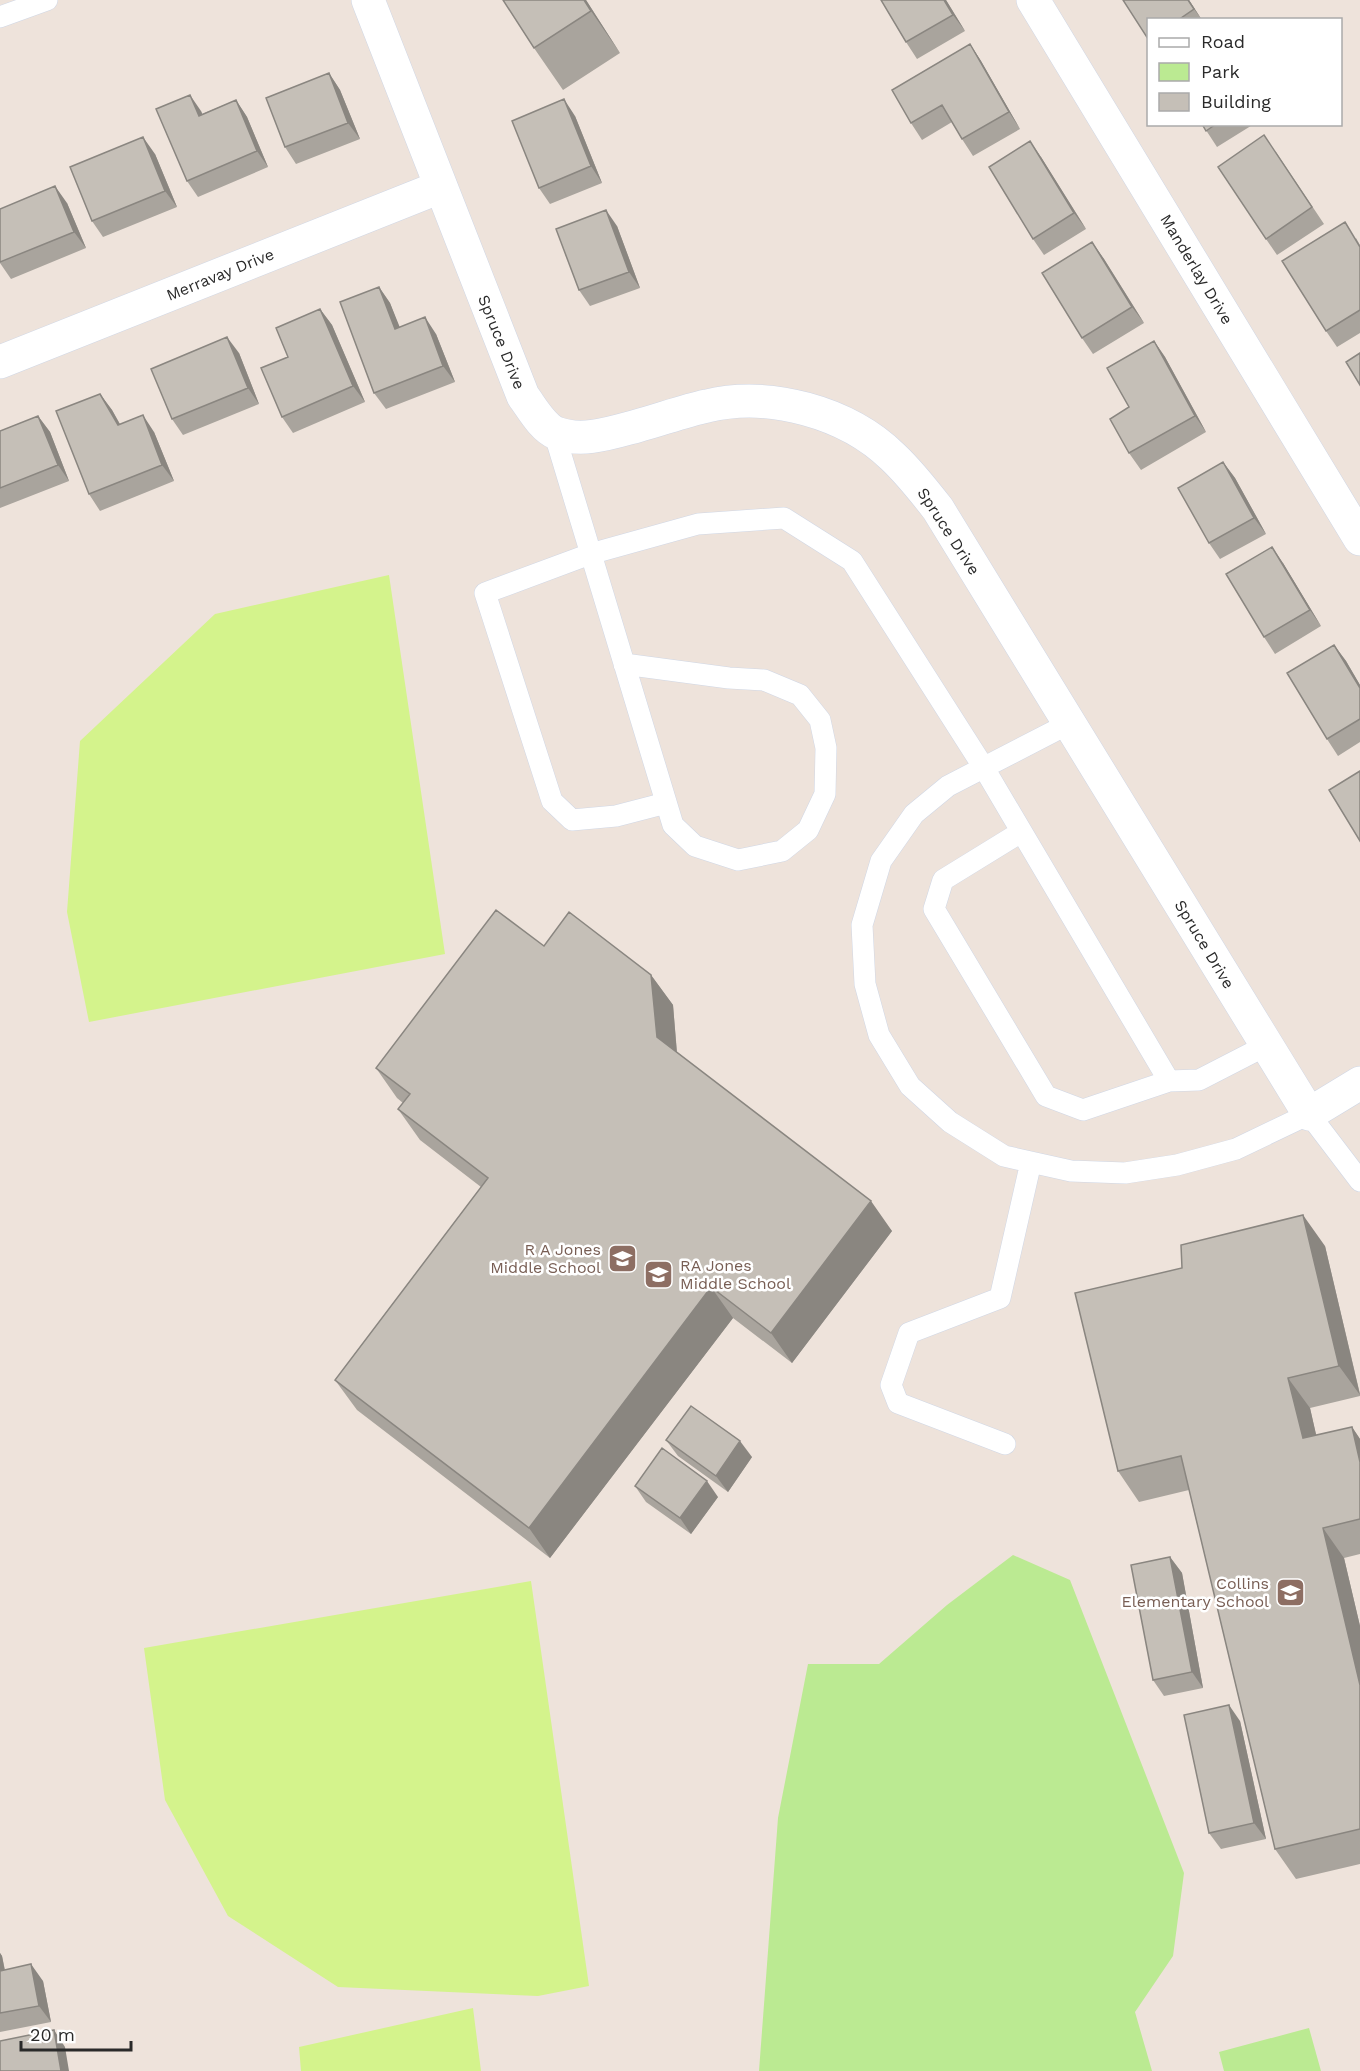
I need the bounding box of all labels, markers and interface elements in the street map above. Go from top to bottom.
legend [1147,18,1342,126]
text: Road [1201,31,1245,52]
text: Park [1201,61,1240,82]
text: Building [1201,91,1271,112]
street label: Manderlay Drive [1156,211,1237,328]
street label: Merravay Drive [164,244,277,305]
street label: Spruce Drive [474,292,529,392]
street label: Spruce Drive [913,484,984,578]
street label: Spruce Drive [1171,896,1238,992]
place label: R A Jones Middle School [490,1240,601,1277]
school or university icon: R A Jones Middle School [606,1242,638,1274]
place label: RA Jones Middle School [680,1256,791,1293]
school or university icon: RA Jones Middle School [643,1258,675,1290]
place label: Collins Elementary School [1122,1574,1269,1611]
school or university icon: Collins Elementary School [1274,1576,1306,1608]
scale bar [21,2014,130,2052]
text: 20 m [30,2024,75,2045]

